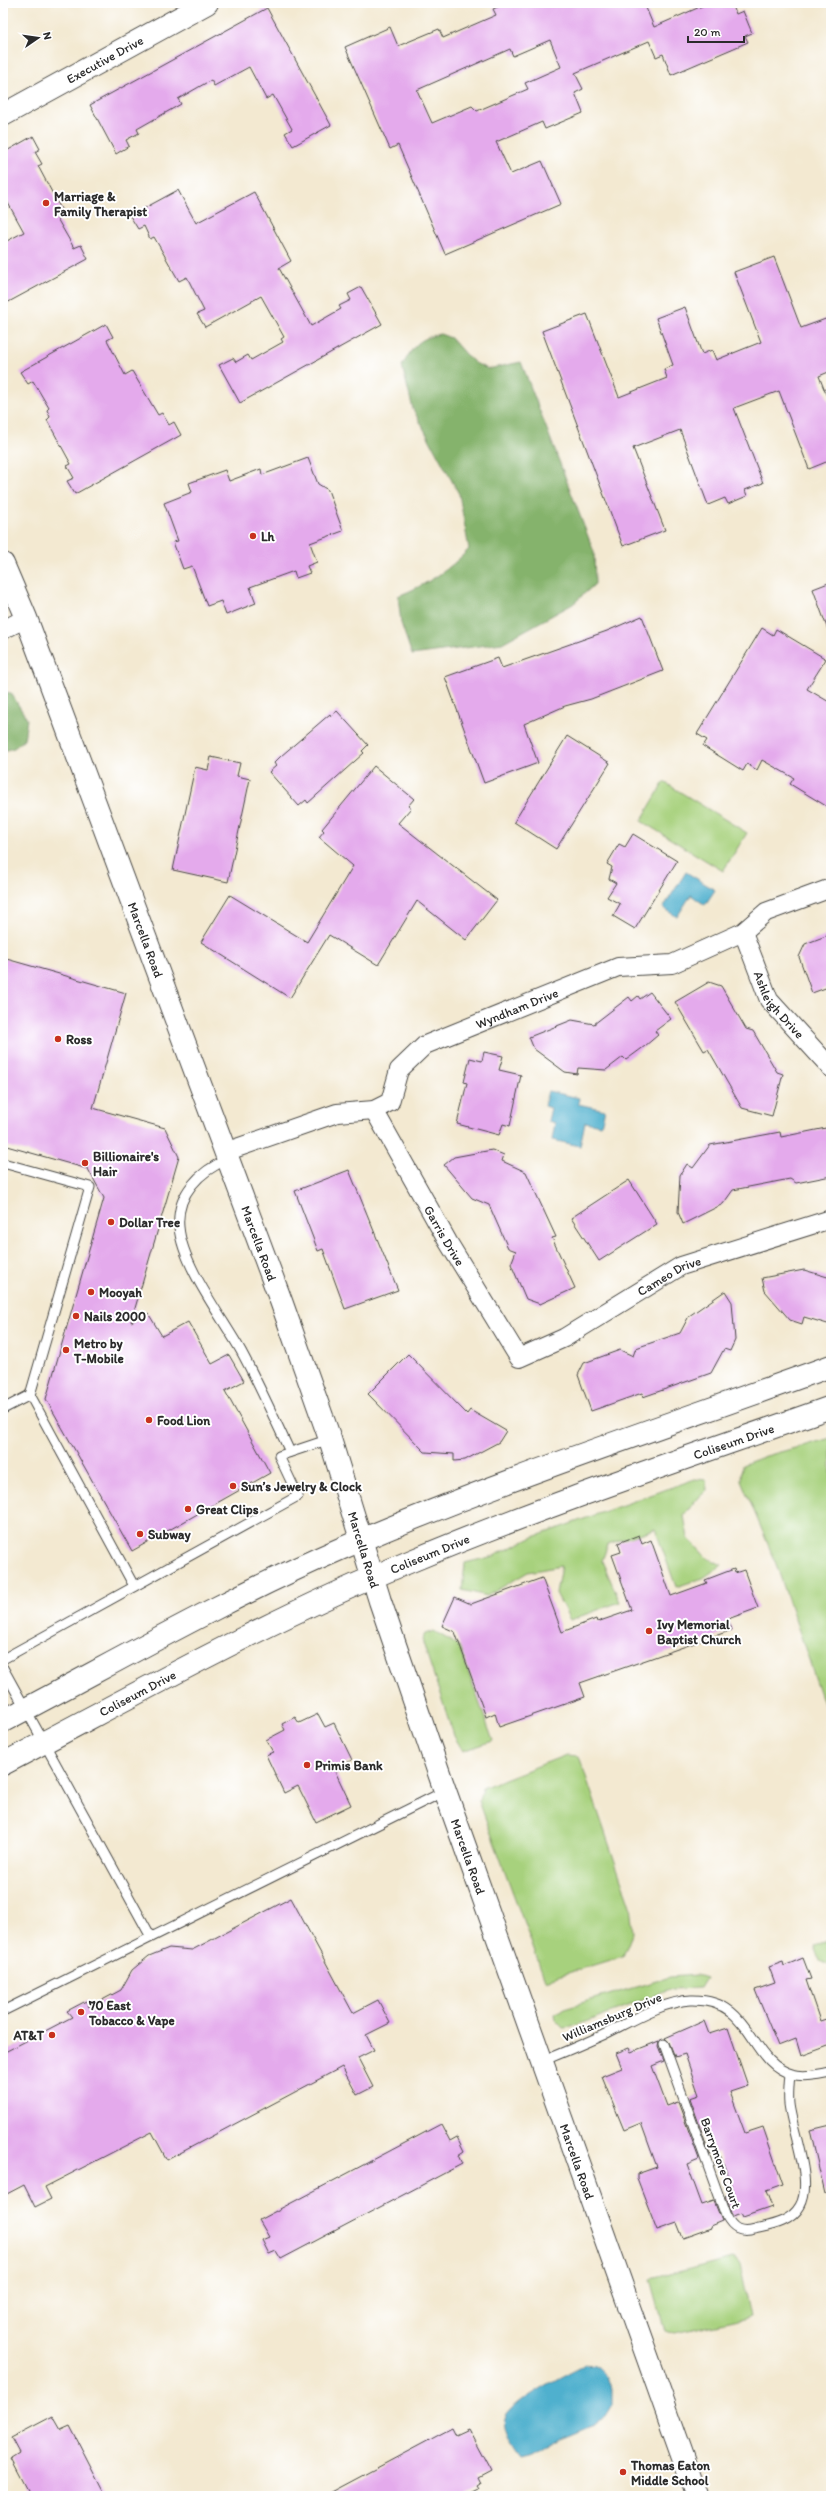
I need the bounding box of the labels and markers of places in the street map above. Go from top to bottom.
place label: Marriage & Family Therapist [54,189,147,220]
marker: Marriage & Family Therapist [41,198,51,208]
place label: Lh [261,529,276,544]
marker: Lh [248,531,258,541]
place label: Ross [66,1032,92,1047]
marker: Ross [53,1034,63,1044]
place label: Billionaire's Hair [93,1149,159,1179]
marker: Billionaire's Hair [80,1158,90,1168]
place label: Dollar Tree [119,1215,180,1230]
marker: Dollar Tree [106,1217,116,1227]
place label: Mooyah [99,1285,142,1301]
marker: Mooyah [86,1287,96,1297]
place label: Nails 2000 [84,1309,146,1324]
marker: Nails 2000 [71,1311,81,1321]
place label: Metro by T-Mobile [73,1336,124,1366]
marker: Metro by T-Mobile [61,1345,71,1355]
place label: Food Lion [157,1413,211,1428]
marker: Food Lion [144,1415,154,1425]
place label: Sun’s Jewelry & Clock [241,1479,362,1495]
marker: Sun’s Jewelry & Clock [228,1481,238,1491]
place label: Great Clips [196,1502,259,1518]
marker: Great Clips [183,1504,193,1514]
place label: Subway [148,1527,192,1543]
marker: Subway [135,1529,145,1539]
place label: Ivy Memorial Baptist Church [657,1617,741,1648]
marker: Ivy Memorial Baptist Church [644,1626,654,1636]
place label: Primis Bank [315,1758,383,1773]
marker: Primis Bank [302,1760,312,1770]
place label: 70 East Tobacco & Vape [88,1998,175,2029]
marker: 70 East Tobacco & Vape [76,2007,86,2017]
place label: AT&T [12,2028,45,2043]
marker: AT&T [47,2030,57,2040]
place label: Thomas Eaton Middle School [630,2458,711,2488]
marker: Thomas Eaton Middle School [618,2467,628,2477]

